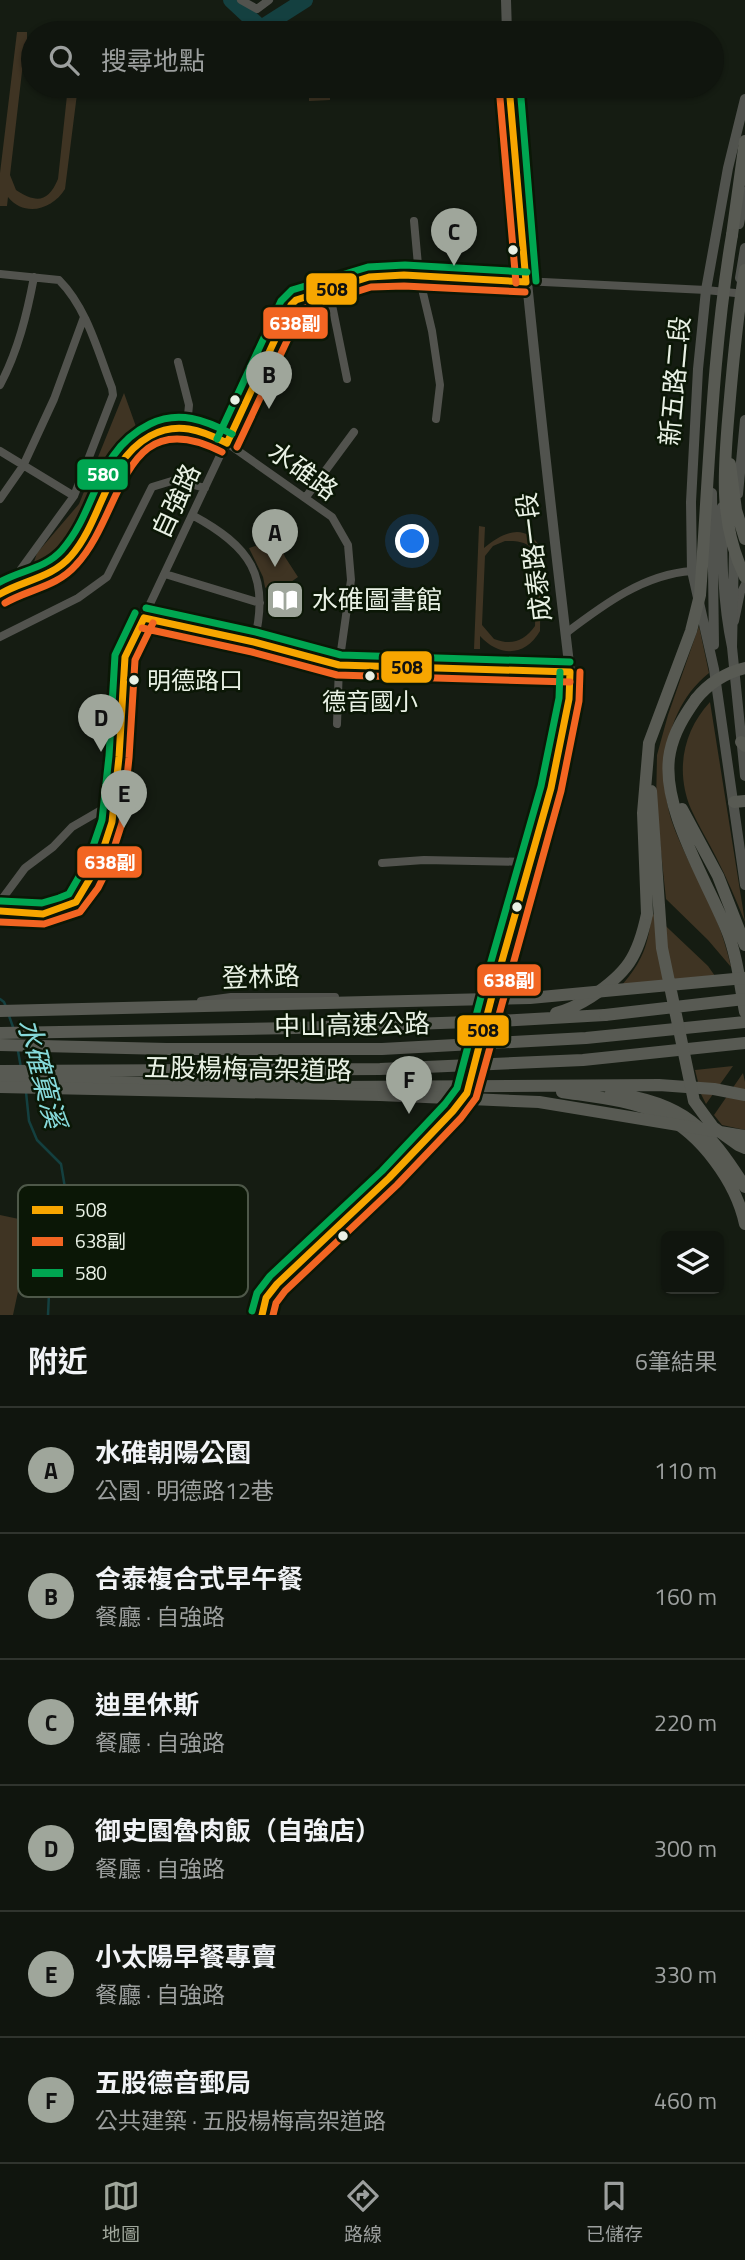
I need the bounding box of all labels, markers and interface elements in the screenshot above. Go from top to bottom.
search box [21,21,724,98]
icon: search [45,41,83,79]
text: 搜尋地點 [101,41,205,80]
pin: C [431,208,477,266]
unlabelled marker [506,243,520,257]
line badge: 508 [305,272,358,306]
text: 508 [316,274,348,303]
line badge: 638副 [262,306,329,340]
text: 638副 [270,308,320,337]
street label: 新五路二段 [649,314,700,447]
pin: B [246,351,292,409]
unlabelled marker [228,393,242,407]
street label: 水碓路 [260,432,346,509]
street label: 自強路 [141,457,210,544]
line badge: 580 [76,458,129,491]
text: 580 [87,459,119,488]
street label: 成泰路一段 [506,490,561,624]
pin: A [252,509,298,567]
your location [395,524,429,558]
library icon: 水碓圖書館 [264,579,306,621]
place label: 水碓圖書館 [312,580,442,619]
line badge: 508 [380,650,433,684]
text: 508 [391,652,423,681]
place label: 明德路口 [147,662,243,698]
marker: 德音國小 [363,669,377,683]
marker: 明德路口 [127,673,141,687]
place label: 德音國小 [322,683,418,719]
pin: D [78,694,124,752]
pin: E [101,770,147,828]
line badge: 638副 [76,845,143,879]
text: 638副 [85,847,135,876]
unlabelled marker [510,900,524,914]
street label: 登林路 [221,956,301,997]
line badge: 638副 [476,963,542,997]
text: 638副 [484,965,534,994]
street label: 中山高速公路 [274,1004,430,1045]
water label: 水確窠溪 [7,1013,79,1136]
line badge: 508 [456,1014,510,1047]
text: 508 [467,1015,499,1044]
street label: 五股楊梅高架道路 [144,1047,352,1090]
pin: F [386,1056,432,1114]
legend [18,1185,248,1297]
text: 508 [75,1195,107,1224]
text: 638副 [75,1226,126,1255]
unlabelled marker [336,1229,350,1243]
map controls [661,1231,724,1294]
button: layers [661,1231,724,1294]
text: 580 [75,1258,107,1287]
text: 附近 [28,1338,88,1384]
text: 6筆結果 [635,1344,717,1379]
text: 水碓朝陽公園 [95,1433,251,1472]
text: A [44,1453,58,1488]
text: 110 m [654,1453,717,1488]
text: 公園 · 明德路12巷 [95,1473,274,1508]
text: 合泰複合式早午餐 [95,1559,303,1598]
text: B [44,1579,58,1614]
text: 160 m [654,1579,717,1614]
text: 餐廳 · 自強路 [95,1599,225,1634]
text: 迪里休斯 [95,1685,199,1724]
text: C [45,1705,57,1740]
text: 220 m [654,1705,717,1740]
text: 餐廳 · 自強路 [95,1725,225,1760]
text: 御史園魯肉飯（自強店） [95,1811,381,1850]
text: D [44,1831,58,1866]
text: 300 m [654,1831,717,1866]
text: 餐廳 · 自強路 [95,1851,225,1886]
text: 小太陽早餐專賣 [95,1937,277,1976]
text: E [45,1957,57,1992]
text: 330 m [654,1957,717,1992]
text: 餐廳 · 自強路 [95,1977,225,2012]
text: 五股德音郵局 [95,2063,251,2102]
text: F [45,2083,57,2118]
text: 460 m [654,2083,717,2118]
text: 公共建築 · 五股楊梅高架道路 [95,2103,386,2138]
tab: 地圖 [102,2177,140,2248]
tab: 路線 [344,2177,382,2248]
tab: 已儲存 [586,2177,643,2248]

